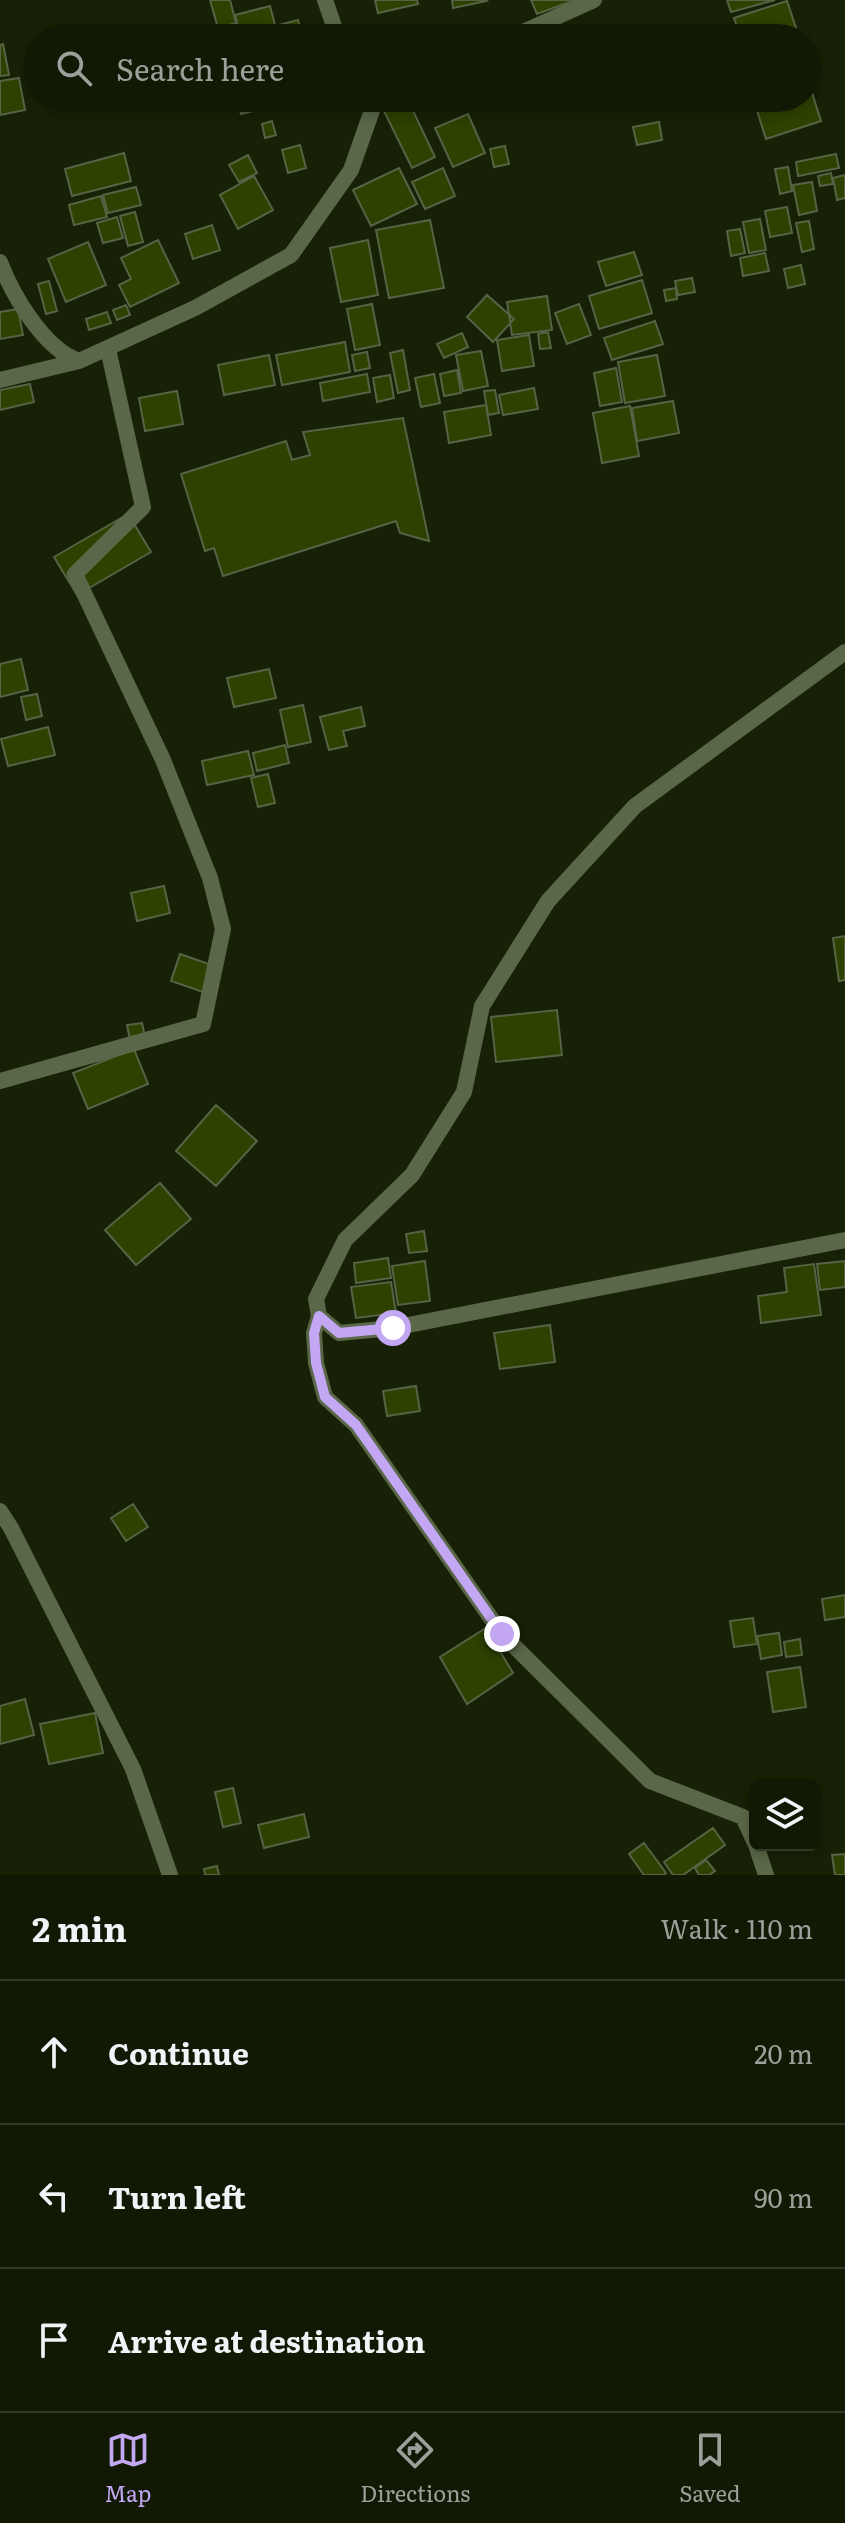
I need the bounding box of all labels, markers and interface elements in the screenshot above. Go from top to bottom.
search box [24,24,821,112]
icon: search [52,46,96,90]
text: Search here [116,46,284,90]
route start [375,1310,411,1346]
route end [484,1616,520,1652]
map controls [749,1779,821,1851]
button: layers [749,1779,821,1851]
text: 2 min [32,1902,127,1952]
text: Walk · 110 m [661,1908,813,1947]
icon: ahead [32,2030,76,2074]
text: Continue [108,2030,249,2074]
text: 20 m [754,2033,813,2072]
icon: left [32,2174,76,2218]
text: Turn left [108,2174,246,2218]
text: 90 m [754,2177,813,2216]
icon: arrive [32,2318,76,2362]
text: Arrive at destination [108,2318,425,2362]
tab: Map [104,2428,151,2509]
tab: Directions [360,2428,470,2509]
tab: Saved [679,2428,741,2509]

